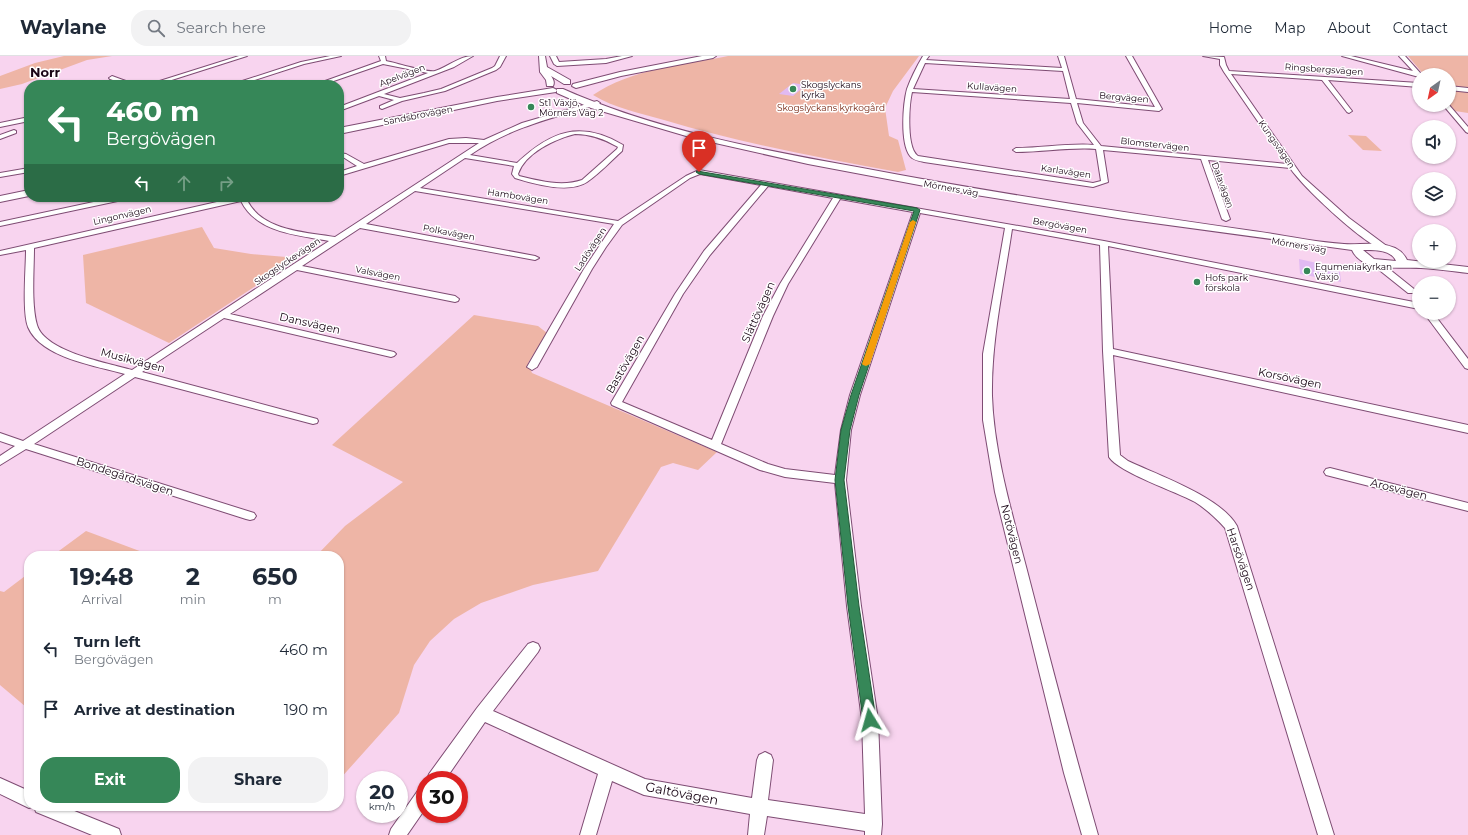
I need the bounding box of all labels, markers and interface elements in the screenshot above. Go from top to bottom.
search box [131,10,411,46]
text: Waylane [20,16,107,39]
icon: search [145,17,167,39]
text: Search here [177,18,266,37]
text: Home [1209,19,1252,37]
text: Map [1274,19,1305,37]
text: About [1327,19,1371,37]
text: Contact [1393,19,1448,37]
street label: Apelvägen [378,61,426,89]
street label: Ringsbergsvägen [1284,61,1364,77]
district label: Norr [30,64,60,80]
north arrow [1412,68,1456,112]
map controls [1412,68,1456,320]
place label: Skogslyckans kyrka [801,79,862,100]
street label: Kullavägen [967,80,1017,94]
marker: Skogslyckans kyrka [788,84,798,94]
street label: Bergvägen [1099,89,1149,105]
text: 460 m [106,94,199,128]
icon: left [40,96,92,148]
place label: St1 Växjö, Mörners Väg 2 [539,97,603,118]
marker: St1 Växjö, Mörners Väg 2 [526,102,536,112]
park label: Skogslyckans kyrkogård [777,102,885,113]
street label: Sandsbrovägen [382,103,454,127]
street label: Kungsvägen [1256,118,1298,170]
button: sound [1412,120,1456,164]
text: Bergövägen [106,128,216,150]
pin [682,131,716,172]
street label: Blomstervägen [1120,135,1190,153]
icon: arrive [688,137,710,159]
street label: Dalavägen [1210,161,1236,209]
street label: Karlavägen [1040,162,1092,180]
icon: left [131,172,153,194]
icon: ahead [173,172,195,194]
icon: right [215,172,237,194]
button: layers [1412,172,1456,216]
street label: Mörners väg [923,178,979,198]
street label: Hambovägen [487,186,549,206]
street label: Lingonvägen [92,203,152,227]
street label: Bergövägen [1032,215,1088,235]
street label: Polkavägen [422,222,476,242]
button: + [1412,224,1456,268]
street label: Ladövägen [572,225,608,273]
street label: Skogslyckevägen [252,235,322,287]
street label: Mörners väg [1271,235,1327,255]
place label: Equmeniakyrkan Växjö [1315,261,1392,282]
street label: Valsvägen [355,263,401,283]
marker: Equmeniakyrkan Växjö [1302,266,1312,276]
place label: Hofs park förskola [1205,272,1249,293]
button: − [1412,276,1456,320]
marker: Hofs park förskola [1192,277,1202,287]
street label: Slättövägen [738,279,778,345]
street label: Dansvägen [278,309,342,337]
street label: Bastövägen [603,332,647,396]
street label: Musikvägen [99,345,167,375]
street label: Korsövägen [1257,364,1323,392]
street label: Bondegårdsvägen [75,454,175,498]
street label: Arosvägen [1369,475,1429,503]
street label: Notövägen [998,503,1026,565]
street label: Harsövägen [1224,526,1258,592]
text: 19:48 [70,562,134,591]
text: 2 [186,562,200,591]
text: 650 [252,562,298,591]
text: Arrival [81,591,122,607]
text: min [180,591,206,607]
text: m [268,591,282,607]
text: Turn left [74,632,141,651]
icon: left [40,638,62,660]
text: 460 m [279,640,328,659]
text: Bergövägen [74,651,154,667]
icon: arrive [40,698,62,720]
position arrow [849,699,891,741]
text: Arrive at destination [74,700,235,719]
text: 190 m [284,700,328,719]
button: Exit [40,757,180,803]
button: Share [188,757,328,803]
speed limit sign: 30 [416,771,468,823]
street label: Galtövägen [644,778,720,808]
text: 20 [369,780,395,804]
text: km/h [369,800,395,813]

